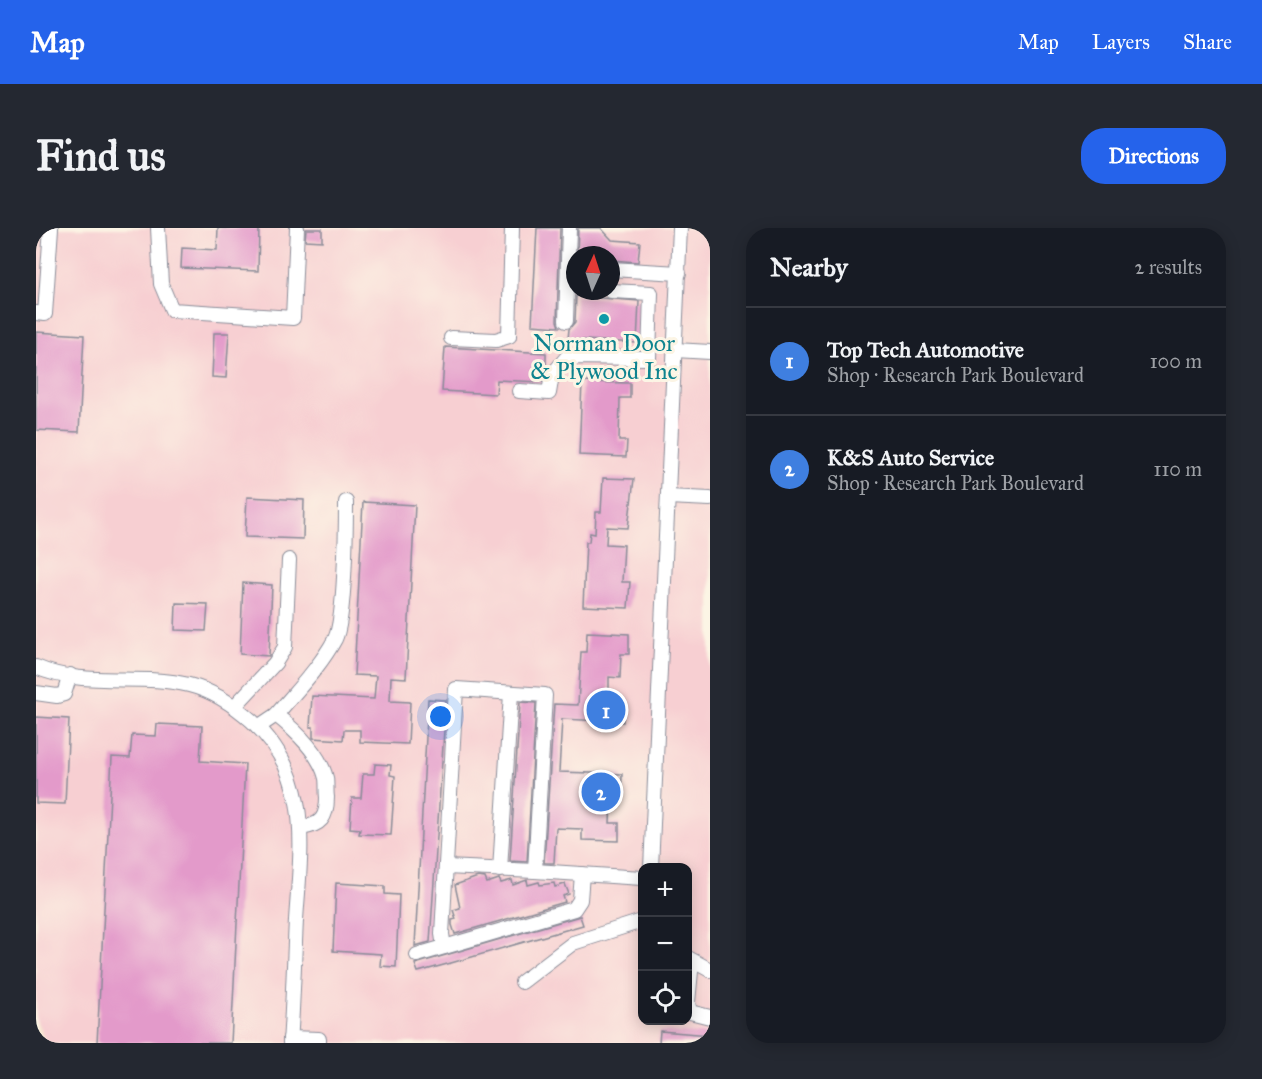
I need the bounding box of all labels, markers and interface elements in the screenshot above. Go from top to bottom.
text: Map [30,25,85,60]
text: Map [1018,29,1059,55]
text: Layers [1092,29,1150,55]
text: Share [1183,29,1232,55]
button: Directions [1081,128,1226,184]
text: Find us [36,130,166,182]
north arrow [566,246,620,300]
text: Nearby [770,251,848,283]
text: 2 results [1134,255,1202,279]
marker: Norman Door & Plywood Inc [597,312,611,326]
place label: Norman Door & Plywood Inc [530,328,678,386]
text: Top Tech Automotive [827,336,1024,363]
text: 1 [786,349,793,373]
text: 100 m [1150,349,1202,373]
text: Shop · Research Park Boulevard [827,363,1084,387]
text: K&S Auto Service [827,444,994,471]
text: 2 [785,457,794,481]
text: 110 m [1154,457,1202,481]
text: Shop · Research Park Boulevard [827,471,1084,495]
pin: 1 [586,688,626,732]
your location [426,702,455,731]
pin: 2 [582,770,620,814]
map controls [638,863,692,1025]
button: + [638,863,692,917]
button: − [638,917,692,971]
button: locate [638,971,692,1025]

